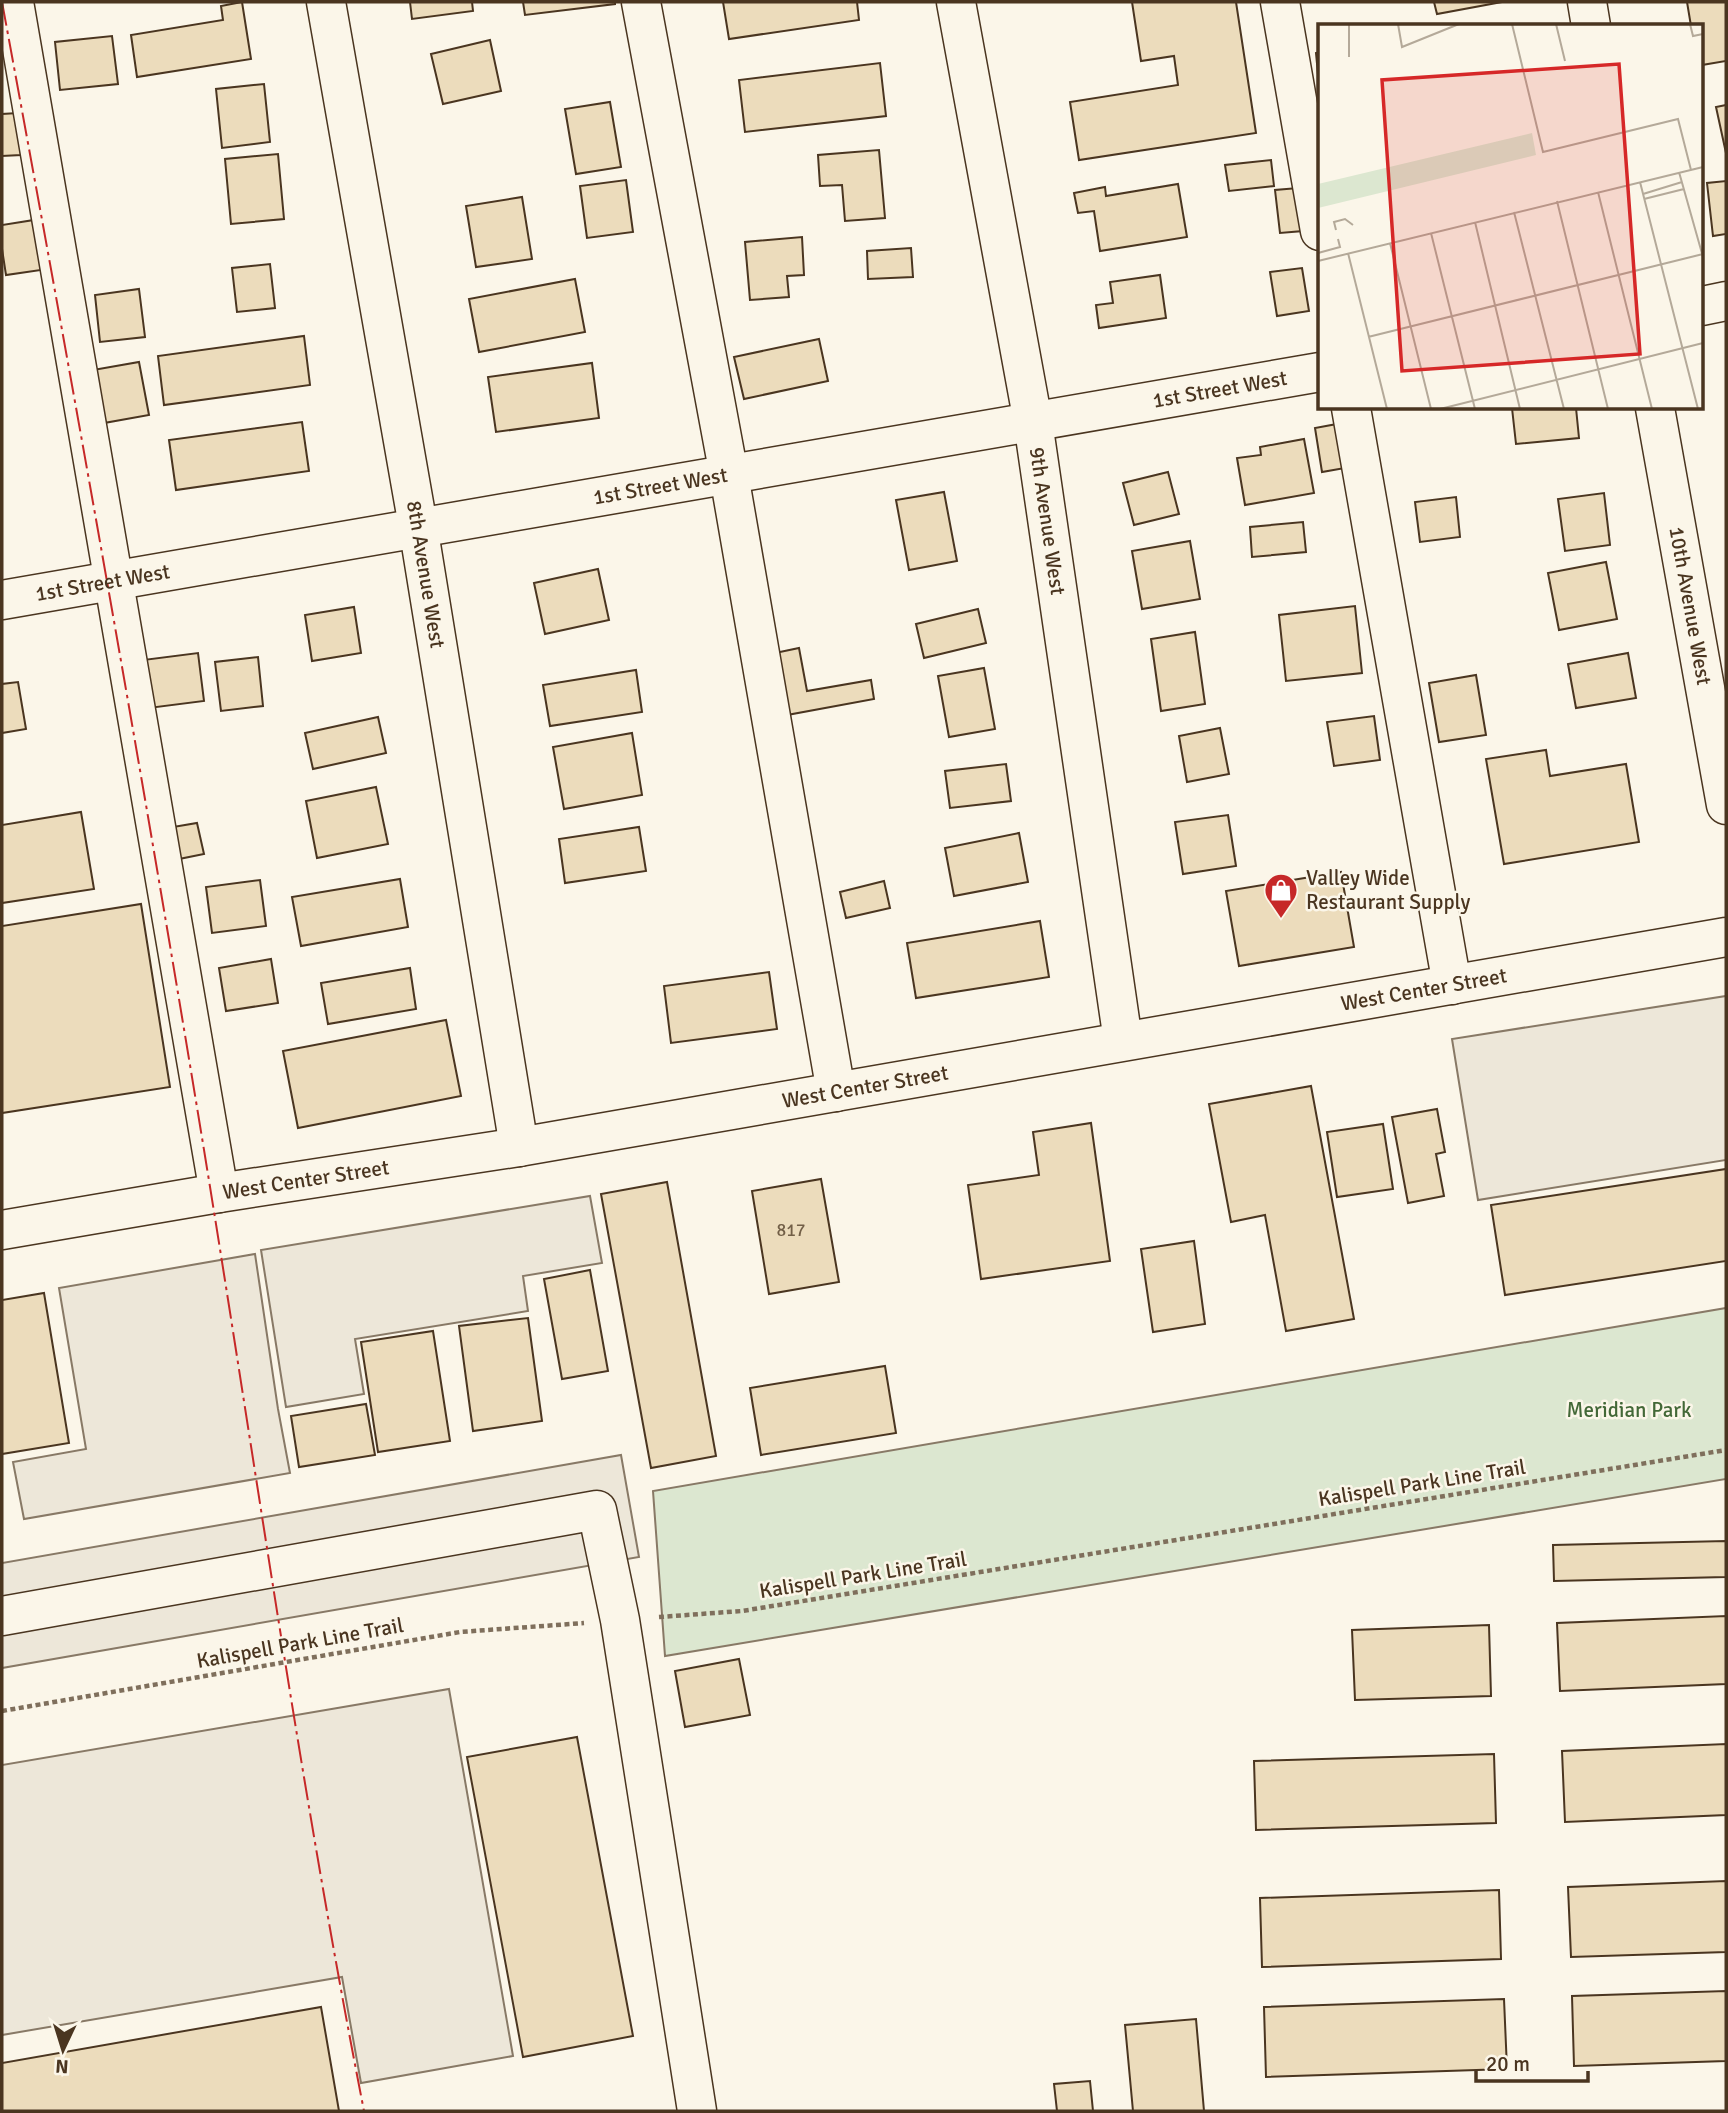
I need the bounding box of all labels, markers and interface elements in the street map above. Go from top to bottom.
inset map [1318,24,1704,410]
street label: 1st Street West [1151,365,1289,414]
street label: 9th Avenue West [1024,445,1071,597]
street label: 1st Street West [591,462,729,511]
street label: 8th Avenue West [401,499,451,650]
street label: 10th Avenue West [1663,525,1717,687]
street label: 1st Street West [33,558,172,607]
place label: Valley Wide Restaurant Supply [1306,865,1470,915]
shop icon: Valley Wide Restaurant Supply [1262,871,1300,920]
street label: West Center Street [1339,962,1509,1017]
street label: West Center Street [780,1060,950,1114]
street label: West Center Street [221,1154,391,1205]
house number: 817 [776,1219,806,1241]
park label: Meridian Park [1566,1397,1692,1423]
street label: Kalispell Park Line Trail [1316,1454,1528,1512]
street label: Kalispell Park Line Trail [757,1546,969,1604]
street label: Kalispell Park Line Trail [194,1612,406,1674]
north arrow [28,2015,98,2085]
scale bar [1476,2039,1588,2084]
text: 20 m [1486,2051,1530,2077]
text: N [54,2054,69,2078]

